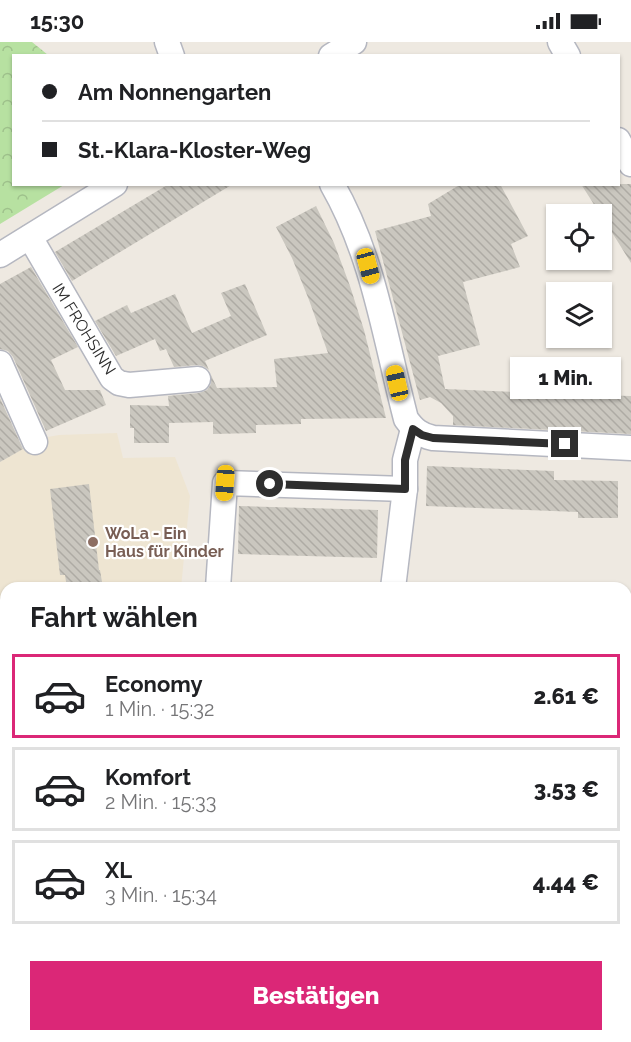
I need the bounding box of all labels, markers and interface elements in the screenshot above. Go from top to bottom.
text: 15:30 [30,8,84,34]
text: Am Nonnengarten [78,79,271,105]
text: St.-Klara-Kloster-Weg [78,137,311,163]
map controls [546,204,612,348]
button: locate [546,204,612,270]
car [355,246,381,286]
street label: IM FROHSINN [48,280,120,378]
button: layers [546,282,612,348]
callout: 1 Min. [510,357,620,399]
car [384,363,410,403]
text: 1 Min. [538,366,593,390]
route end [551,430,578,457]
car [215,464,235,502]
route start [256,470,283,497]
place label: WoLa - Ein Haus für Kinder [105,524,224,561]
marker: WoLa - Ein Haus für Kinder [86,535,100,549]
text: Fahrt wählen [30,602,198,633]
icon: car [33,669,87,723]
text: Economy [105,671,203,697]
text: 2.61 € [533,683,599,709]
text: 1 Min. · 15:32 [105,697,214,721]
icon: car [33,762,87,816]
text: Komfort [105,764,191,790]
text: 3.53 € [534,776,599,802]
text: 2 Min. · 15:33 [105,790,216,814]
icon: car [33,855,87,909]
text: XL [105,857,132,883]
text: 4.44 € [533,869,599,895]
text: 3 Min. · 15:34 [105,883,217,907]
button: Bestätigen [30,961,602,1030]

